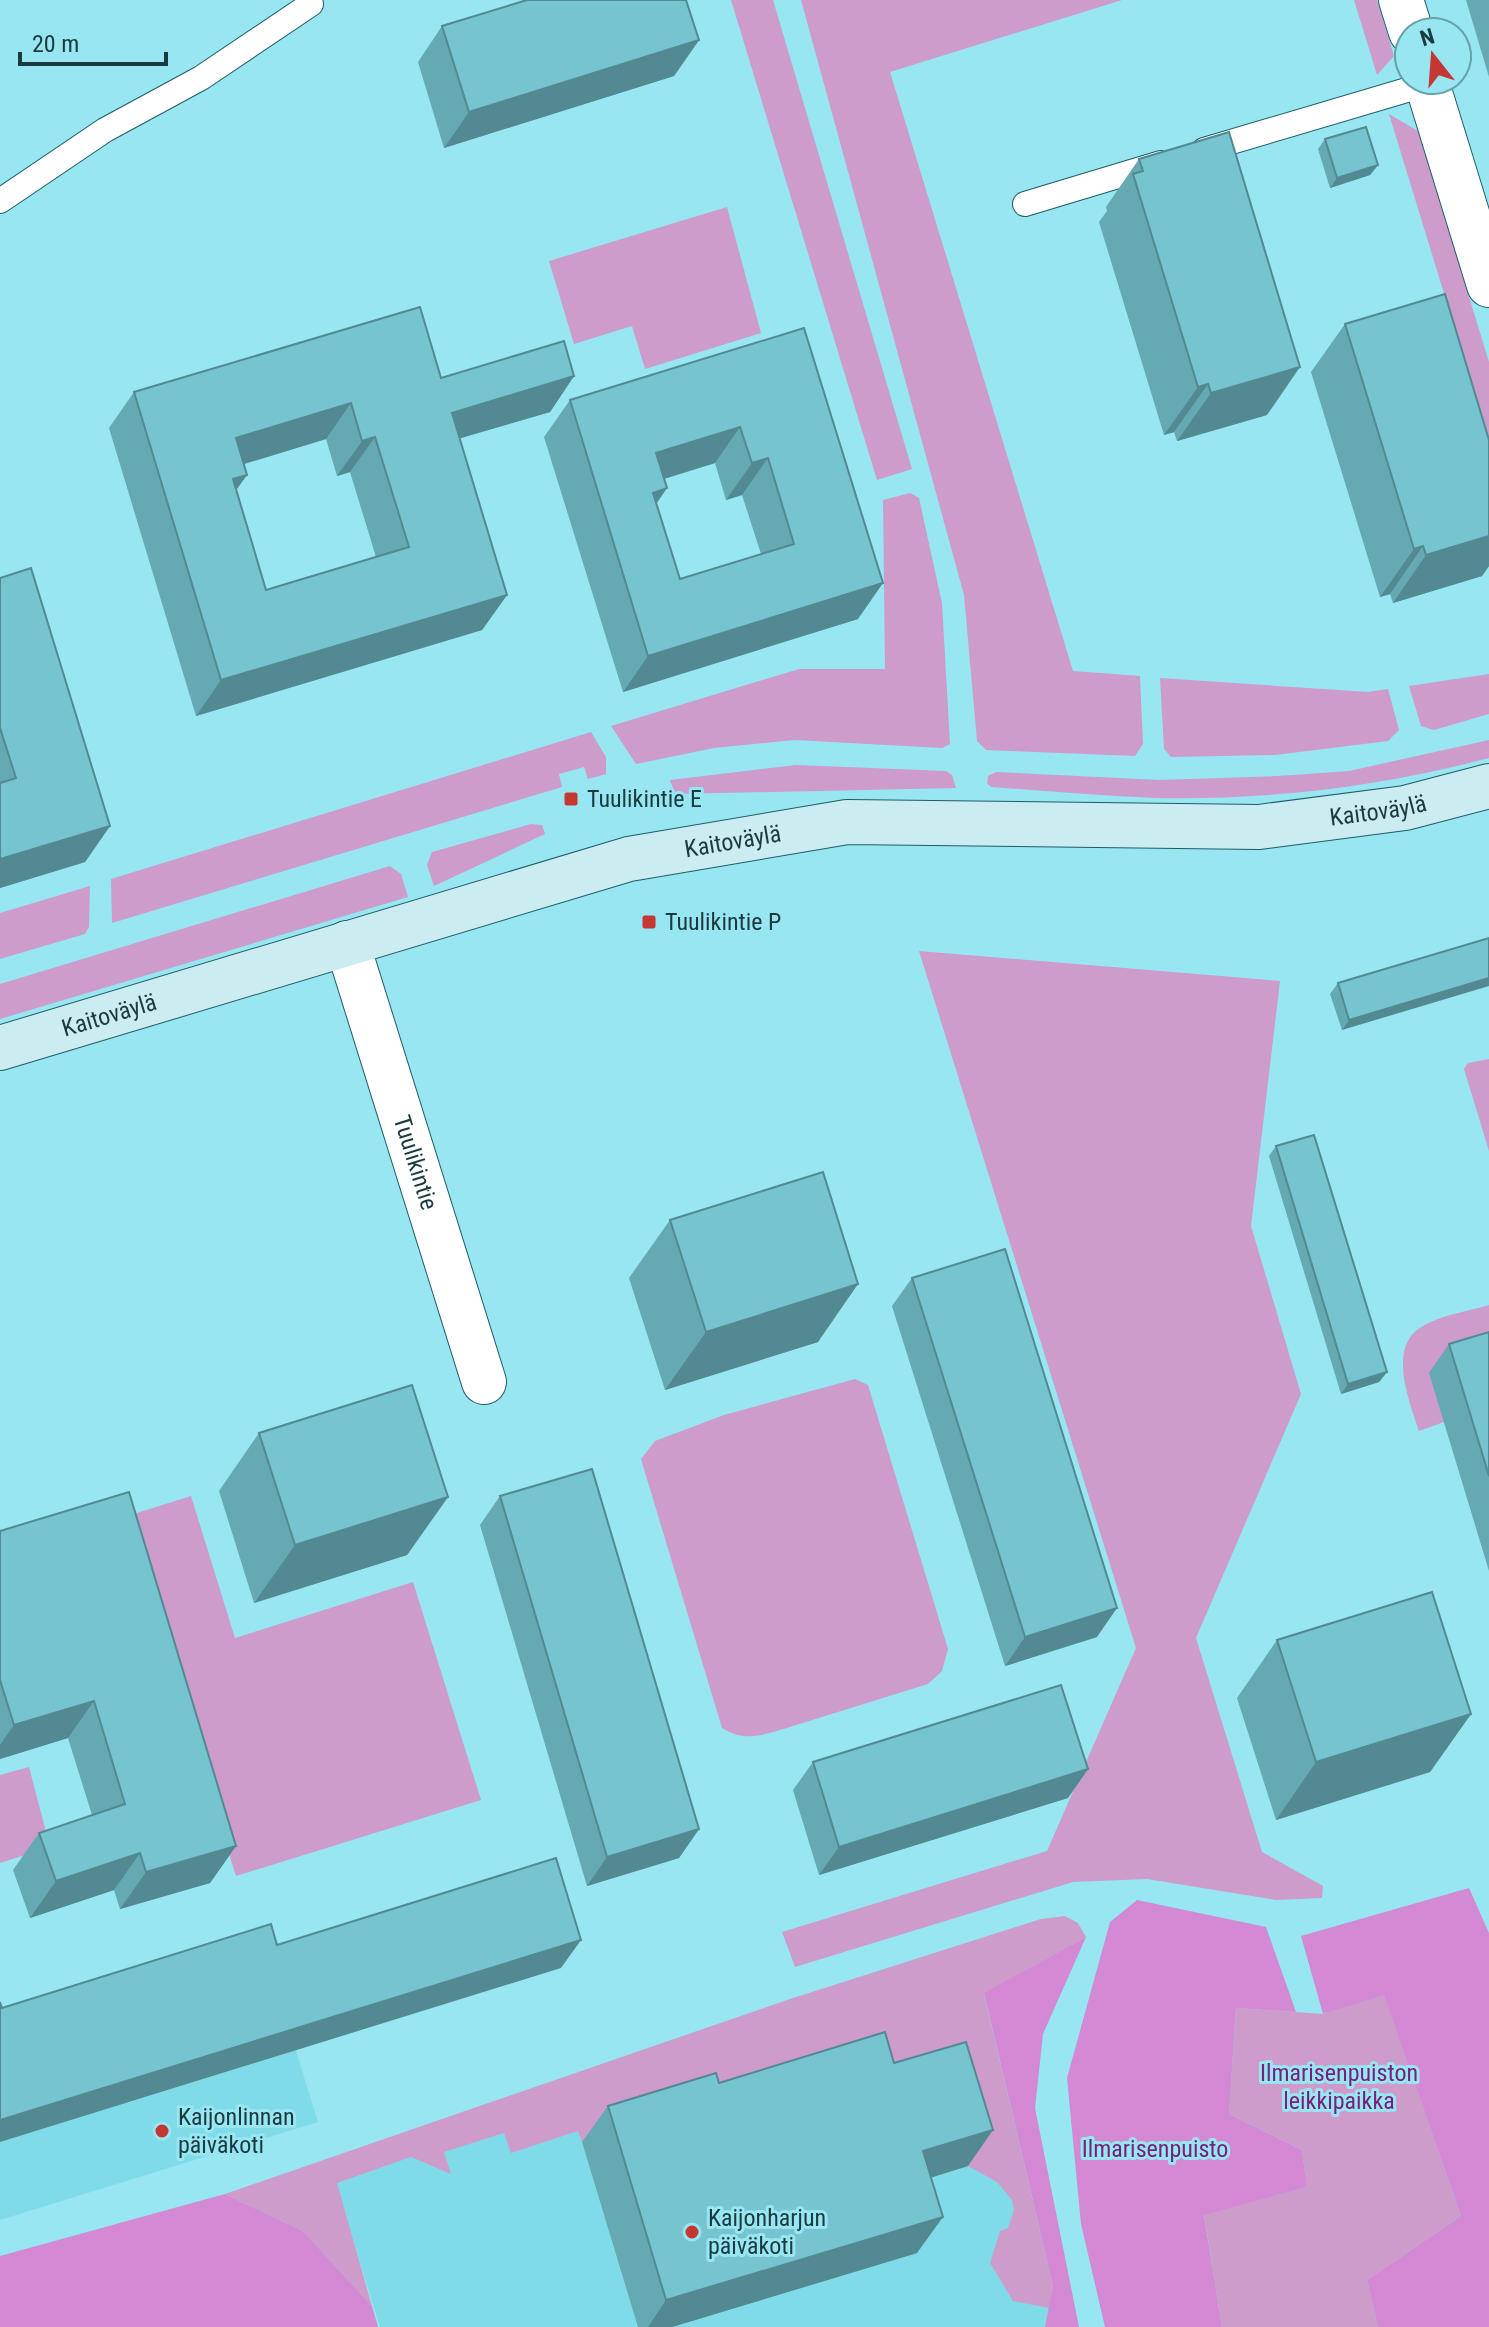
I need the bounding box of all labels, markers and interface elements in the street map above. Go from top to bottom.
scale bar [20,16,166,66]
north arrow [1393,16,1473,96]
text: N [1417,23,1437,51]
text: 20 m [32,30,79,58]
place label: Tuulikintie E [587,785,702,813]
street label: Kaitoväylä [1328,789,1429,832]
marker: Tuulikintie E [562,790,580,808]
street label: Kaitoväylä [682,819,783,863]
place label: Tuulikintie P [665,908,781,936]
marker: Tuulikintie P [640,913,658,931]
street label: Kaitoväylä [59,988,160,1043]
street label: Tuulikintie [388,1112,443,1213]
park label: Ilmarisenpuiston leikkipaikka [1260,2059,1418,2115]
place label: Kaijonlinnan päiväkoti [178,2103,295,2159]
marker: Kaijonlinnan päiväkoti [153,2122,171,2140]
park label: Ilmarisenpuisto [1082,2135,1228,2163]
place label: Kaijonharjun päiväkoti [708,2204,826,2260]
marker: Kaijonharjun päiväkoti [683,2223,701,2241]

